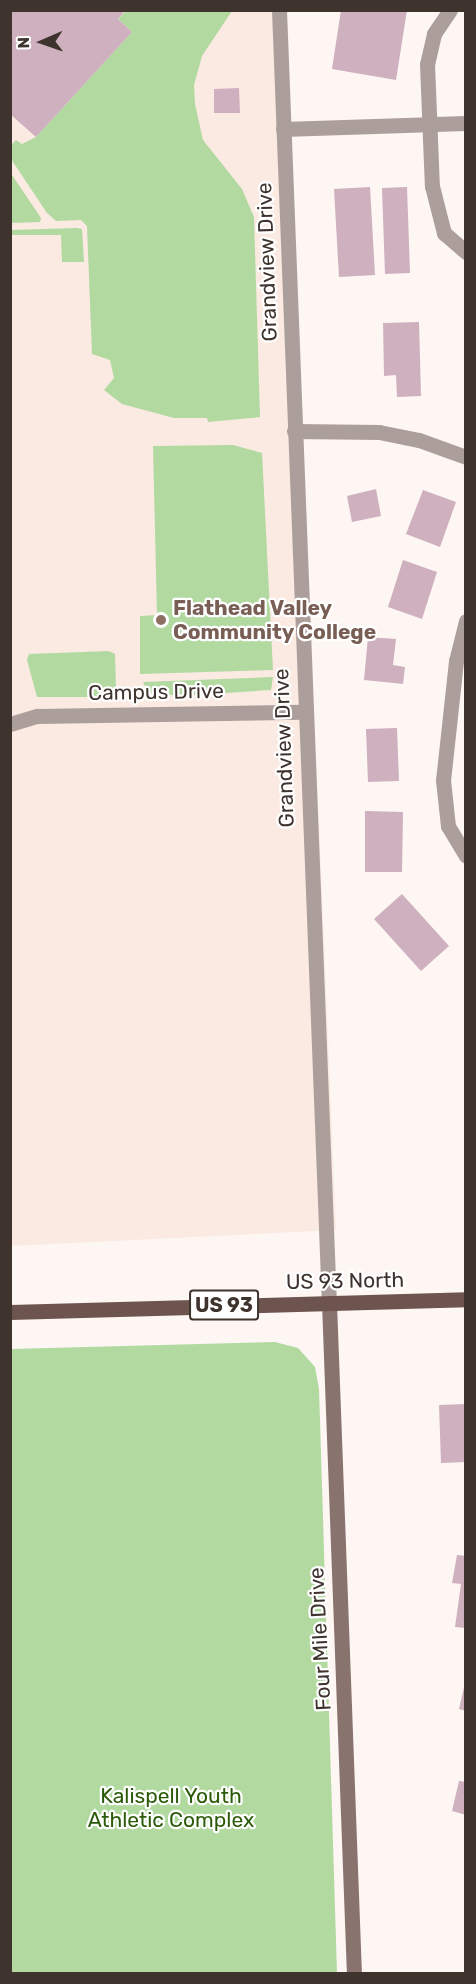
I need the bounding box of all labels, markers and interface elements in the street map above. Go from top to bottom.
north arrow [12,12,72,72]
text: N [14,37,33,49]
street label: Grandview Drive [252,182,282,342]
place label: Flathead Valley Community College [173,595,377,645]
marker: Flathead Valley Community College [154,613,168,627]
street label: Grandview Drive [269,668,299,828]
street label: Campus Drive [88,678,224,706]
street label: US 93 North [286,1267,404,1295]
road number: US 93 [188,1288,260,1322]
street label: Four Mile Drive [304,1566,336,1712]
park label: Kalispell Youth Athletic Complex [88,1783,254,1833]

